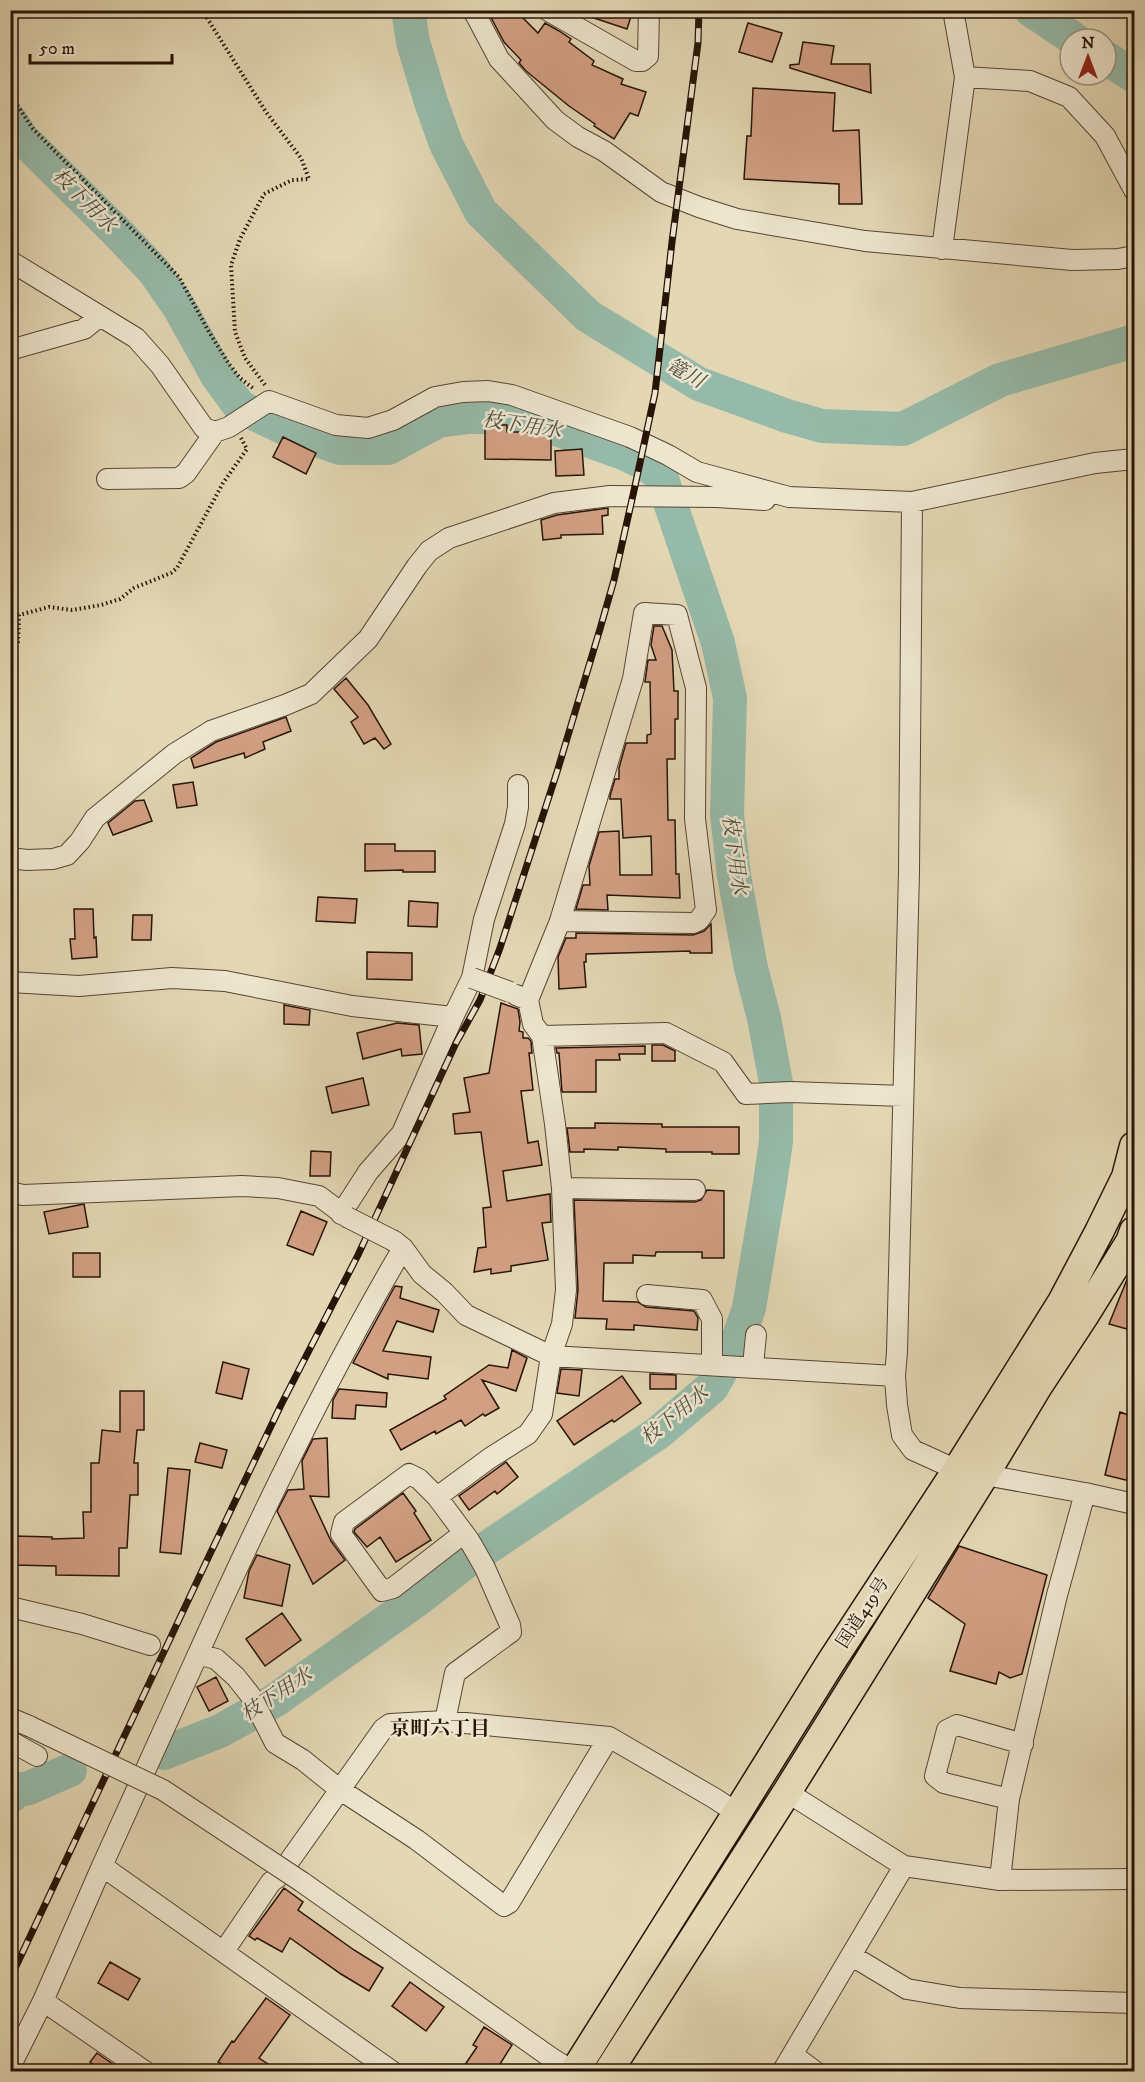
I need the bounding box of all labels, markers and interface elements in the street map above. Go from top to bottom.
scale bar [30,27,172,65]
north arrow [1058,27,1118,87]
text: N [1081,33,1095,53]
text: 50 m [39,38,75,60]
water label: 枝下用水 [47,164,123,240]
water label: 篭川 [661,353,710,396]
water label: 枝下用水 [481,407,565,445]
water label: 枝下用水 [716,814,752,898]
water label: 枝下用水 [636,1380,716,1451]
street label: 国道419号 [832,1574,894,1652]
water label: 枝下用水 [237,1662,319,1727]
district label: 京町六丁目 [390,1717,490,1742]

